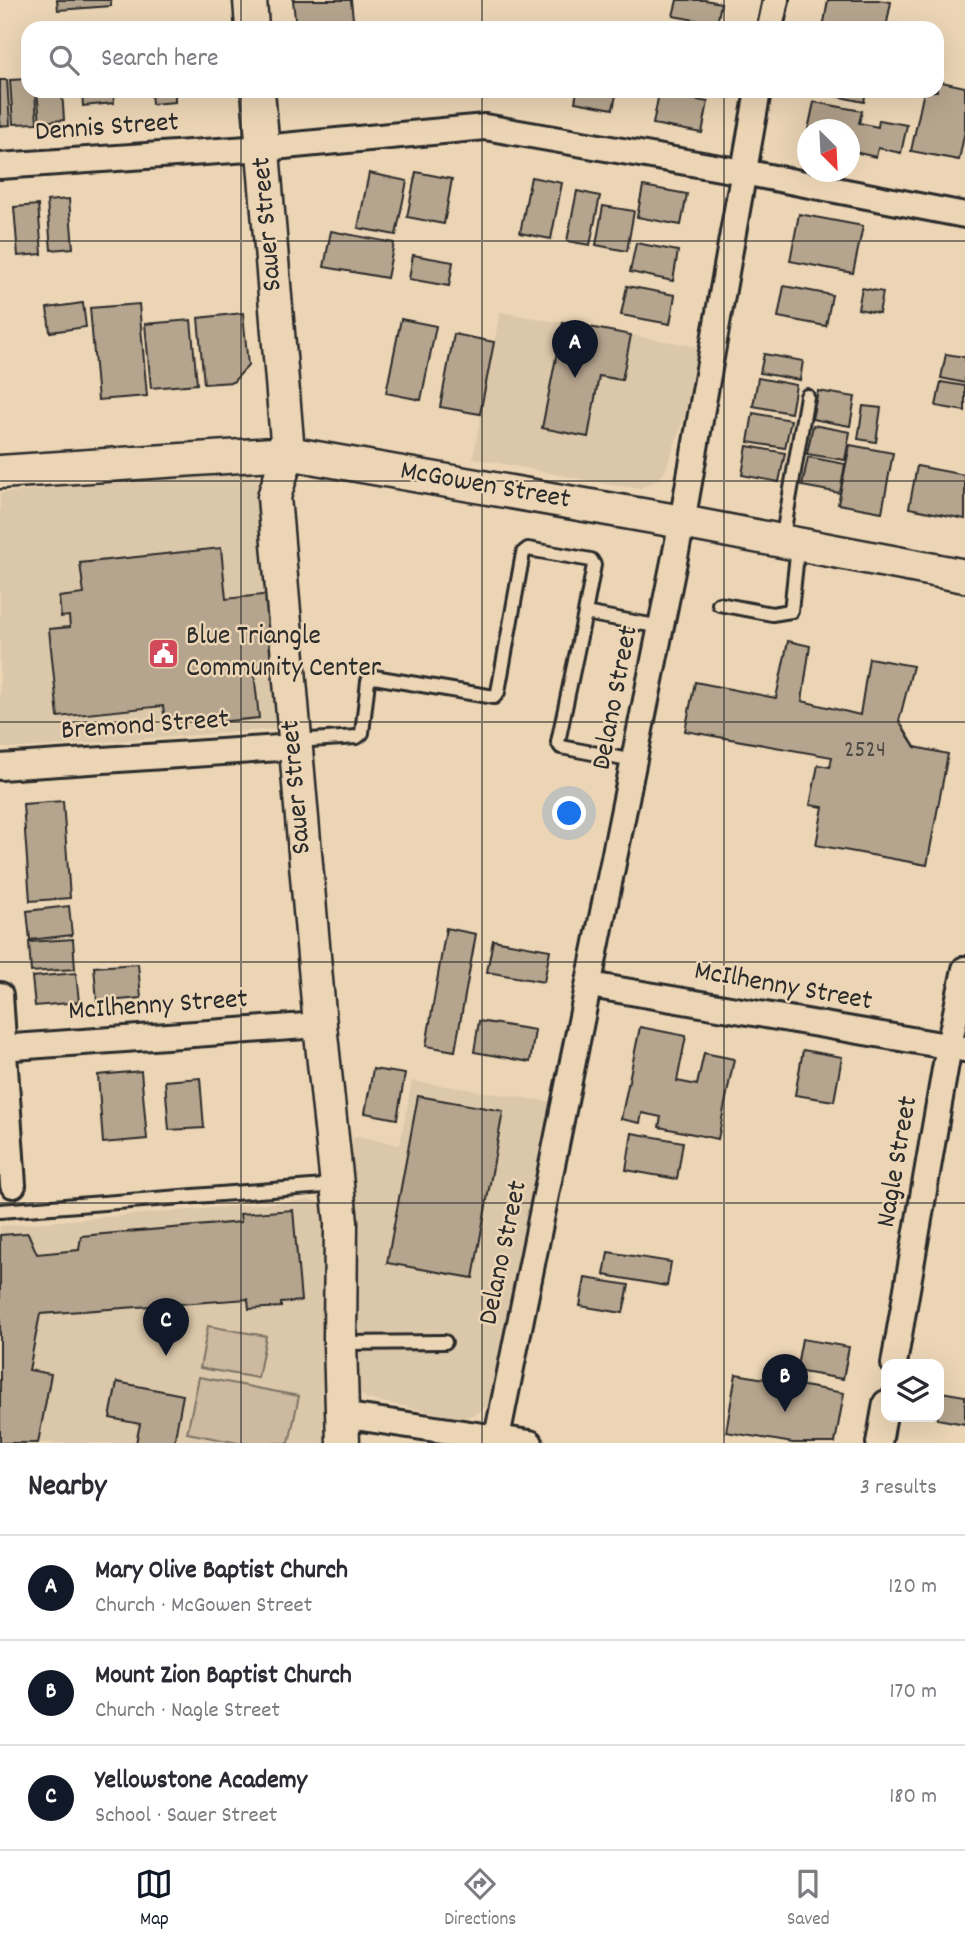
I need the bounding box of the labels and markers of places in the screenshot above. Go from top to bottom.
pin: A [552,320,598,378]
place label: Blue Triangle Community Center [186,618,382,690]
public building icon: Blue Triangle Community Center [146,637,180,671]
pin: C [143,1298,189,1356]
pin: B [762,1354,808,1412]

